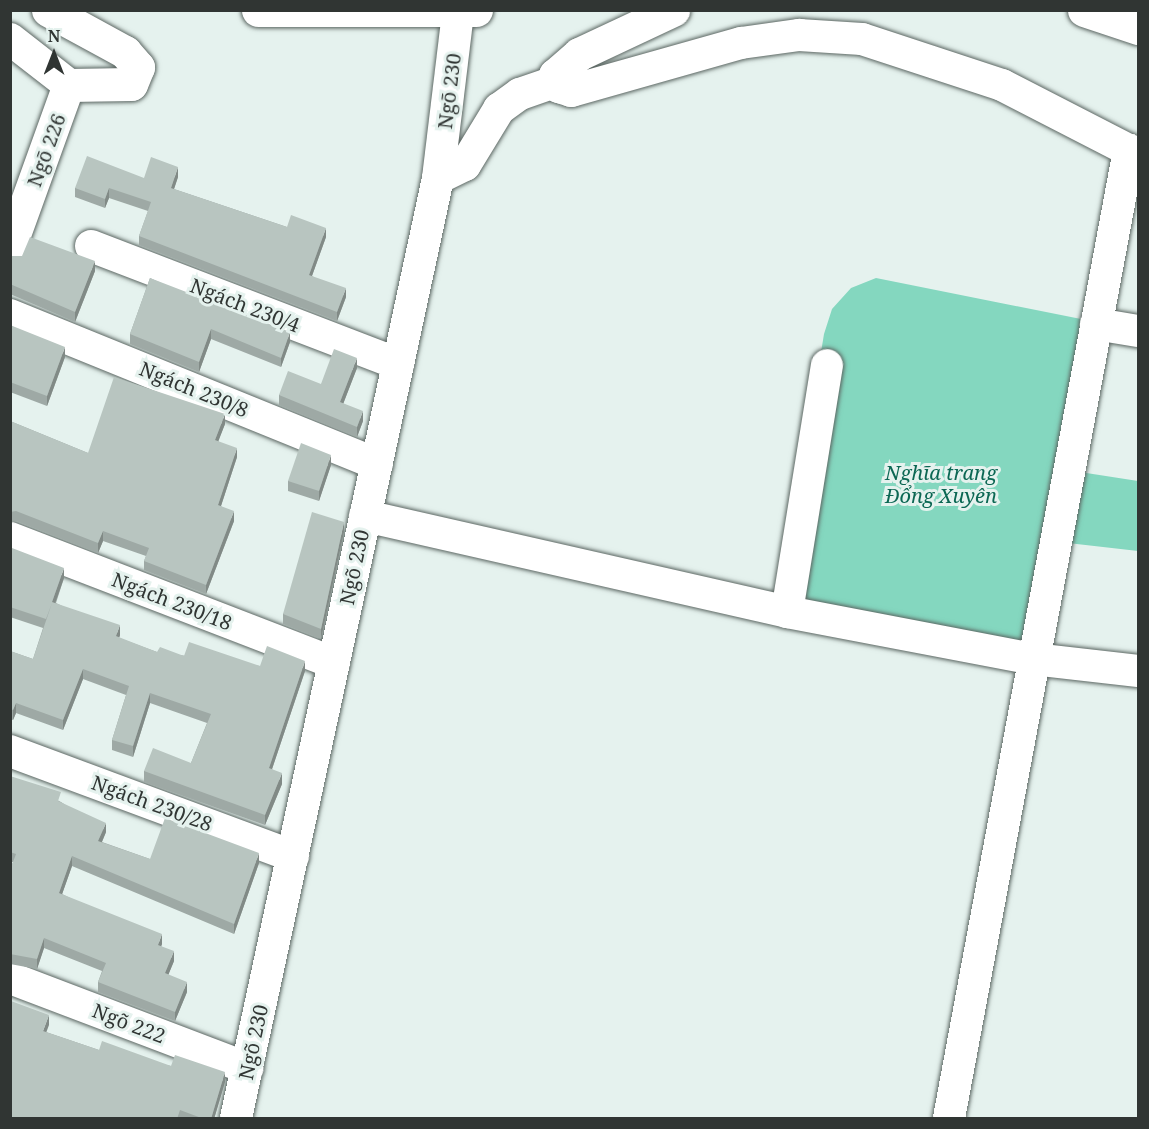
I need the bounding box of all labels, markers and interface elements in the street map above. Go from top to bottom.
north arrow [24,24,84,84]
text: N [48,25,60,47]
street label: Ngõ 230 [432,52,466,130]
street label: Ngõ 226 [22,110,70,190]
street label: Ngách 230/4 [187,273,303,337]
street label: Ngách 230/8 [136,356,252,422]
park label: Nghĩa trang Đổng Xuyên [885,460,997,507]
street label: Ngõ 230 [334,527,374,607]
street label: Ngách 230/18 [109,567,235,635]
street label: Ngách 230/28 [88,770,216,836]
street label: Ngõ 222 [89,998,169,1048]
street label: Ngõ 230 [233,1002,273,1082]

